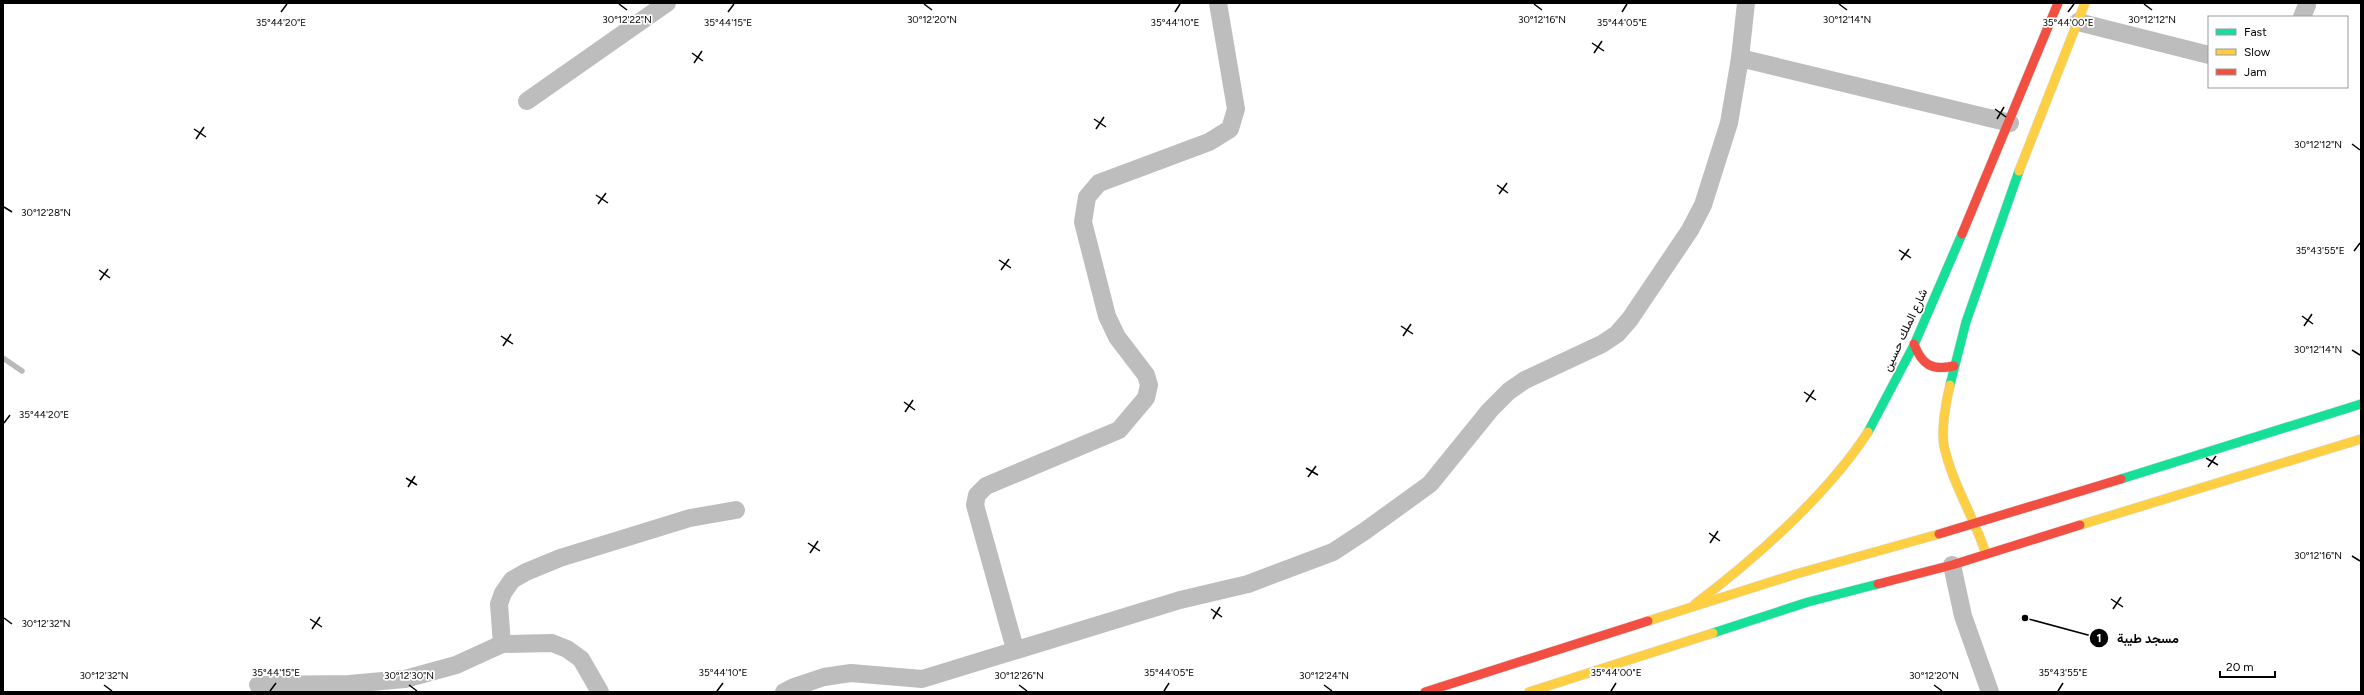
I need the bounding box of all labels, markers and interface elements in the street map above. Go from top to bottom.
text: 30°12'22"N [602,13,652,26]
text: 30°12'20"N [907,13,957,26]
text: 30°12'16"N [1518,13,1566,26]
text: 30°12'14"N [1823,13,1871,26]
text: 30°12'12"N [2128,13,2176,26]
text: 35°44'20"E [256,16,306,29]
text: 35°44'15"E [704,16,752,29]
text: 35°44'10"E [1151,16,1200,29]
text: 35°44'05"E [1597,16,1647,29]
text: 35°44'00"E [2042,16,2094,29]
legend [2208,16,2348,88]
text: Fast [2244,25,2267,39]
text: Slow [2244,45,2271,59]
text: Jam [2244,65,2267,79]
text: 30°12'12"N [2294,138,2342,151]
text: 30°12'28"N [21,206,71,219]
text: 35°43'55"E [2295,244,2345,257]
street label: شارع الملك حسين [1880,286,1932,374]
text: 30°12'14"N [2294,343,2342,356]
text: 35°44'20"E [19,408,69,421]
text: 30°12'16"N [2294,549,2342,562]
text: 30°12'32"N [21,617,71,630]
callout: مسجد طيبة [2089,626,2186,651]
text: 1 [2096,631,2102,645]
text: مسجد طيبة [2117,631,2179,646]
scale bar [2220,653,2275,679]
text: 20 m [2226,660,2254,674]
text: 35°44'15"E [252,666,300,679]
text: 35°44'10"E [699,666,748,679]
text: 35°44'05"E [1144,666,1194,679]
text: 35°44'00"E [1590,666,1642,679]
text: 35°43'55"E [2038,666,2088,679]
text: 30°12'32"N [79,669,129,682]
text: 30°12'30"N [384,669,434,682]
text: 30°12'26"N [994,669,1044,682]
text: 30°12'24"N [1299,669,1349,682]
text: 30°12'20"N [1909,669,1959,682]

